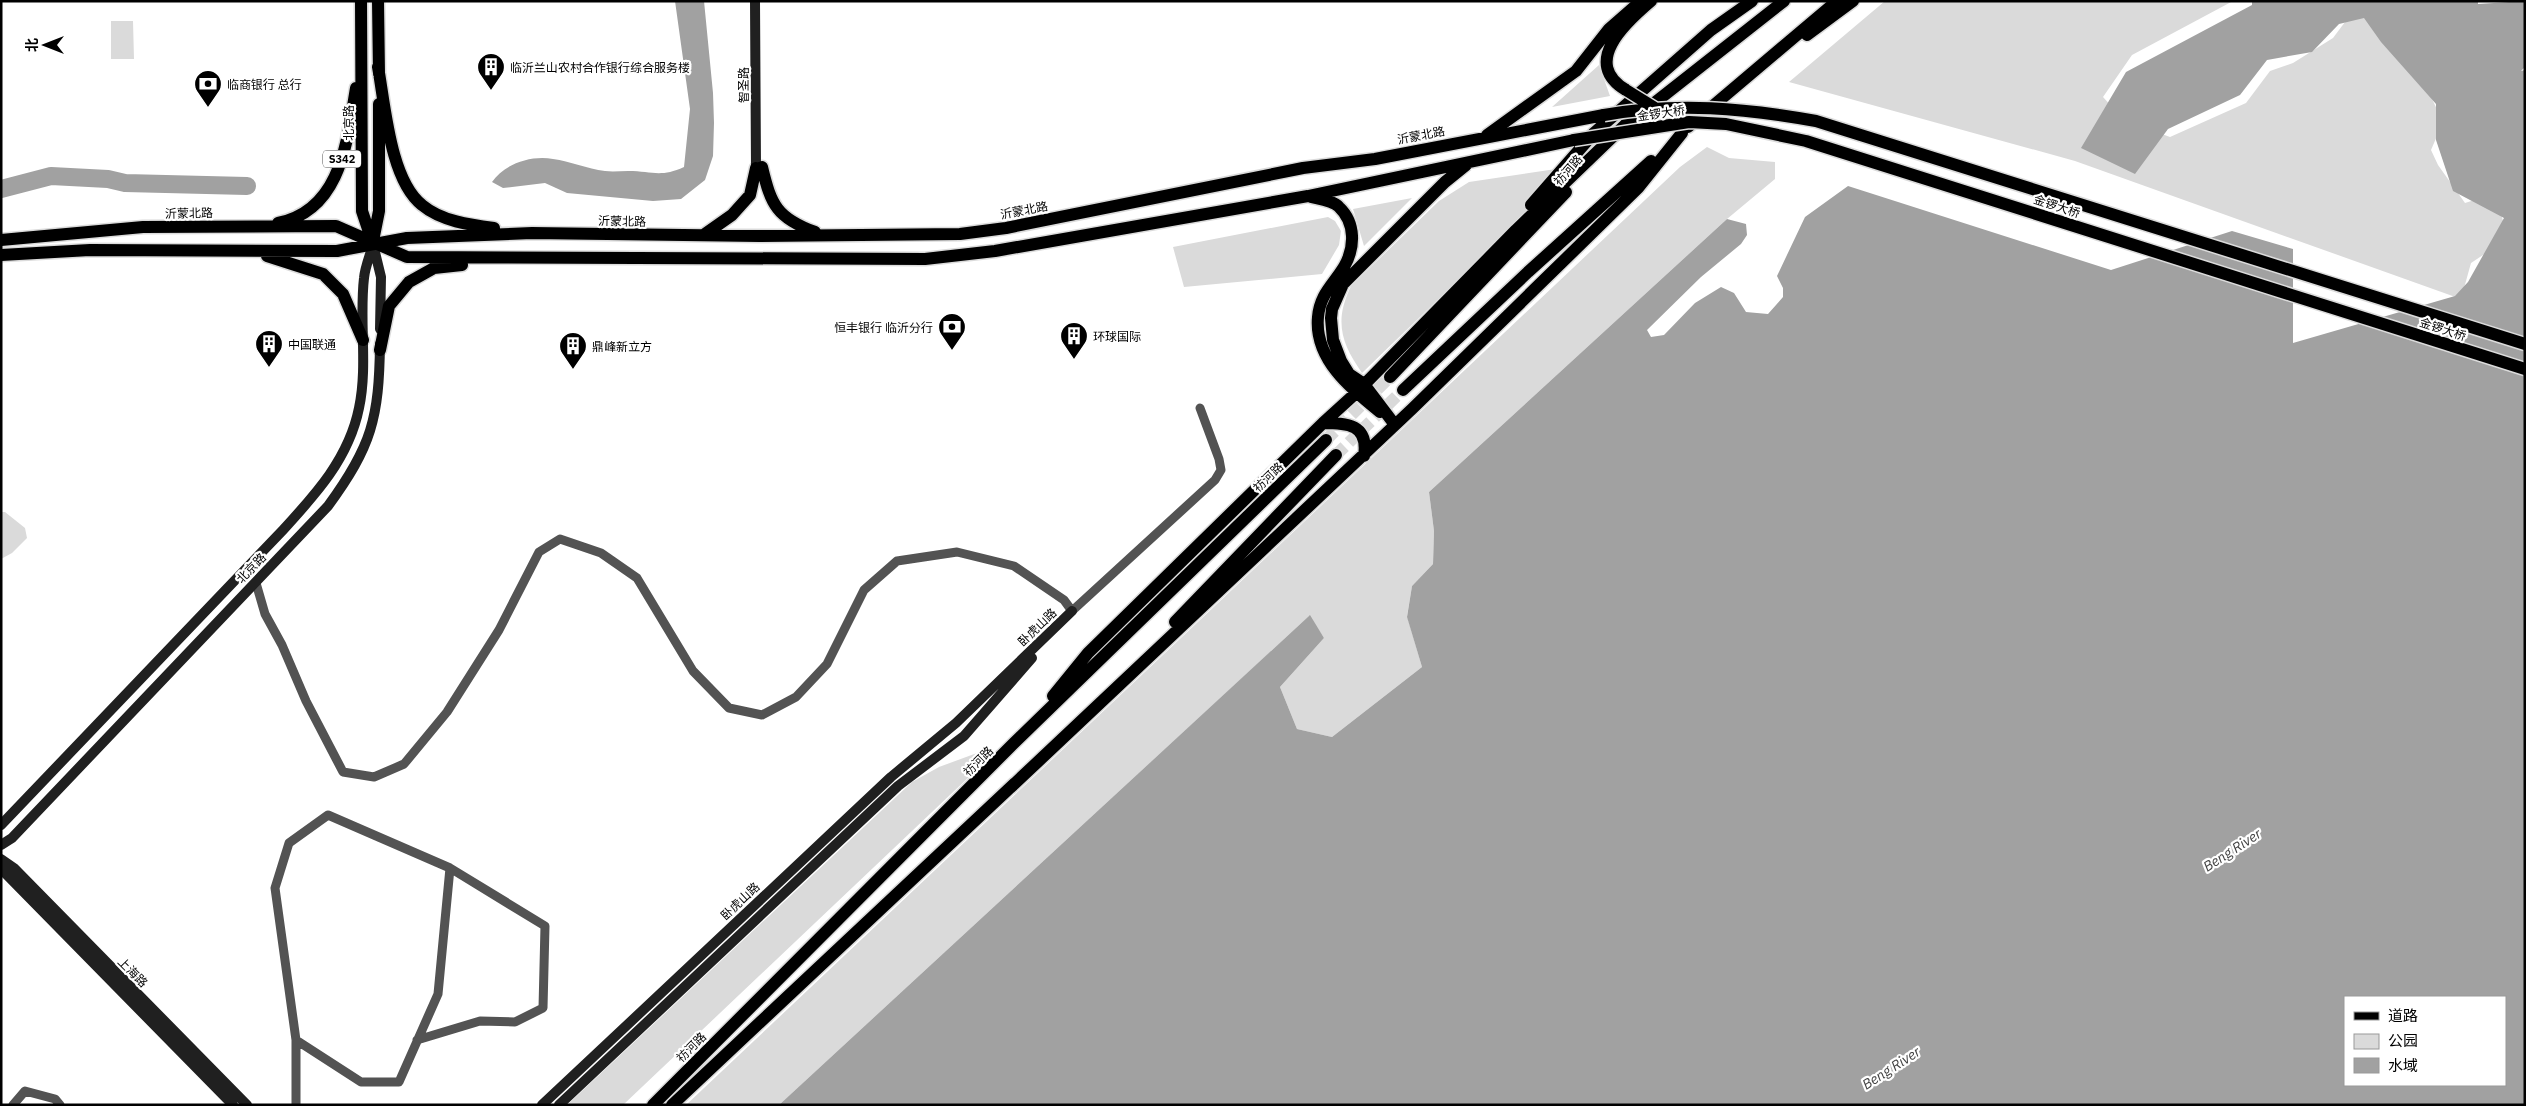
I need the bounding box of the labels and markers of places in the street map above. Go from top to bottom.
building icon: 临沂兰山农村合作银行综合服务楼 [476,52,506,91]
place label: 临沂兰山农村合作银行综合服务楼 [510,60,690,75]
bank icon: 临商银行 总行 [193,69,223,108]
place label: 临商银行 总行 [227,77,302,92]
bank icon: 恒丰银行 临沂分行 [937,312,967,351]
place label: 恒丰银行 临沂分行 [834,320,933,335]
building icon: 环球国际 [1059,321,1089,360]
building icon: 中国联通 [254,329,284,368]
place label: 环球国际 [1093,329,1141,344]
building icon: 鼎峰新立方 [558,331,588,370]
place label: 中国联通 [288,337,336,352]
place label: 鼎峰新立方 [592,339,652,354]

